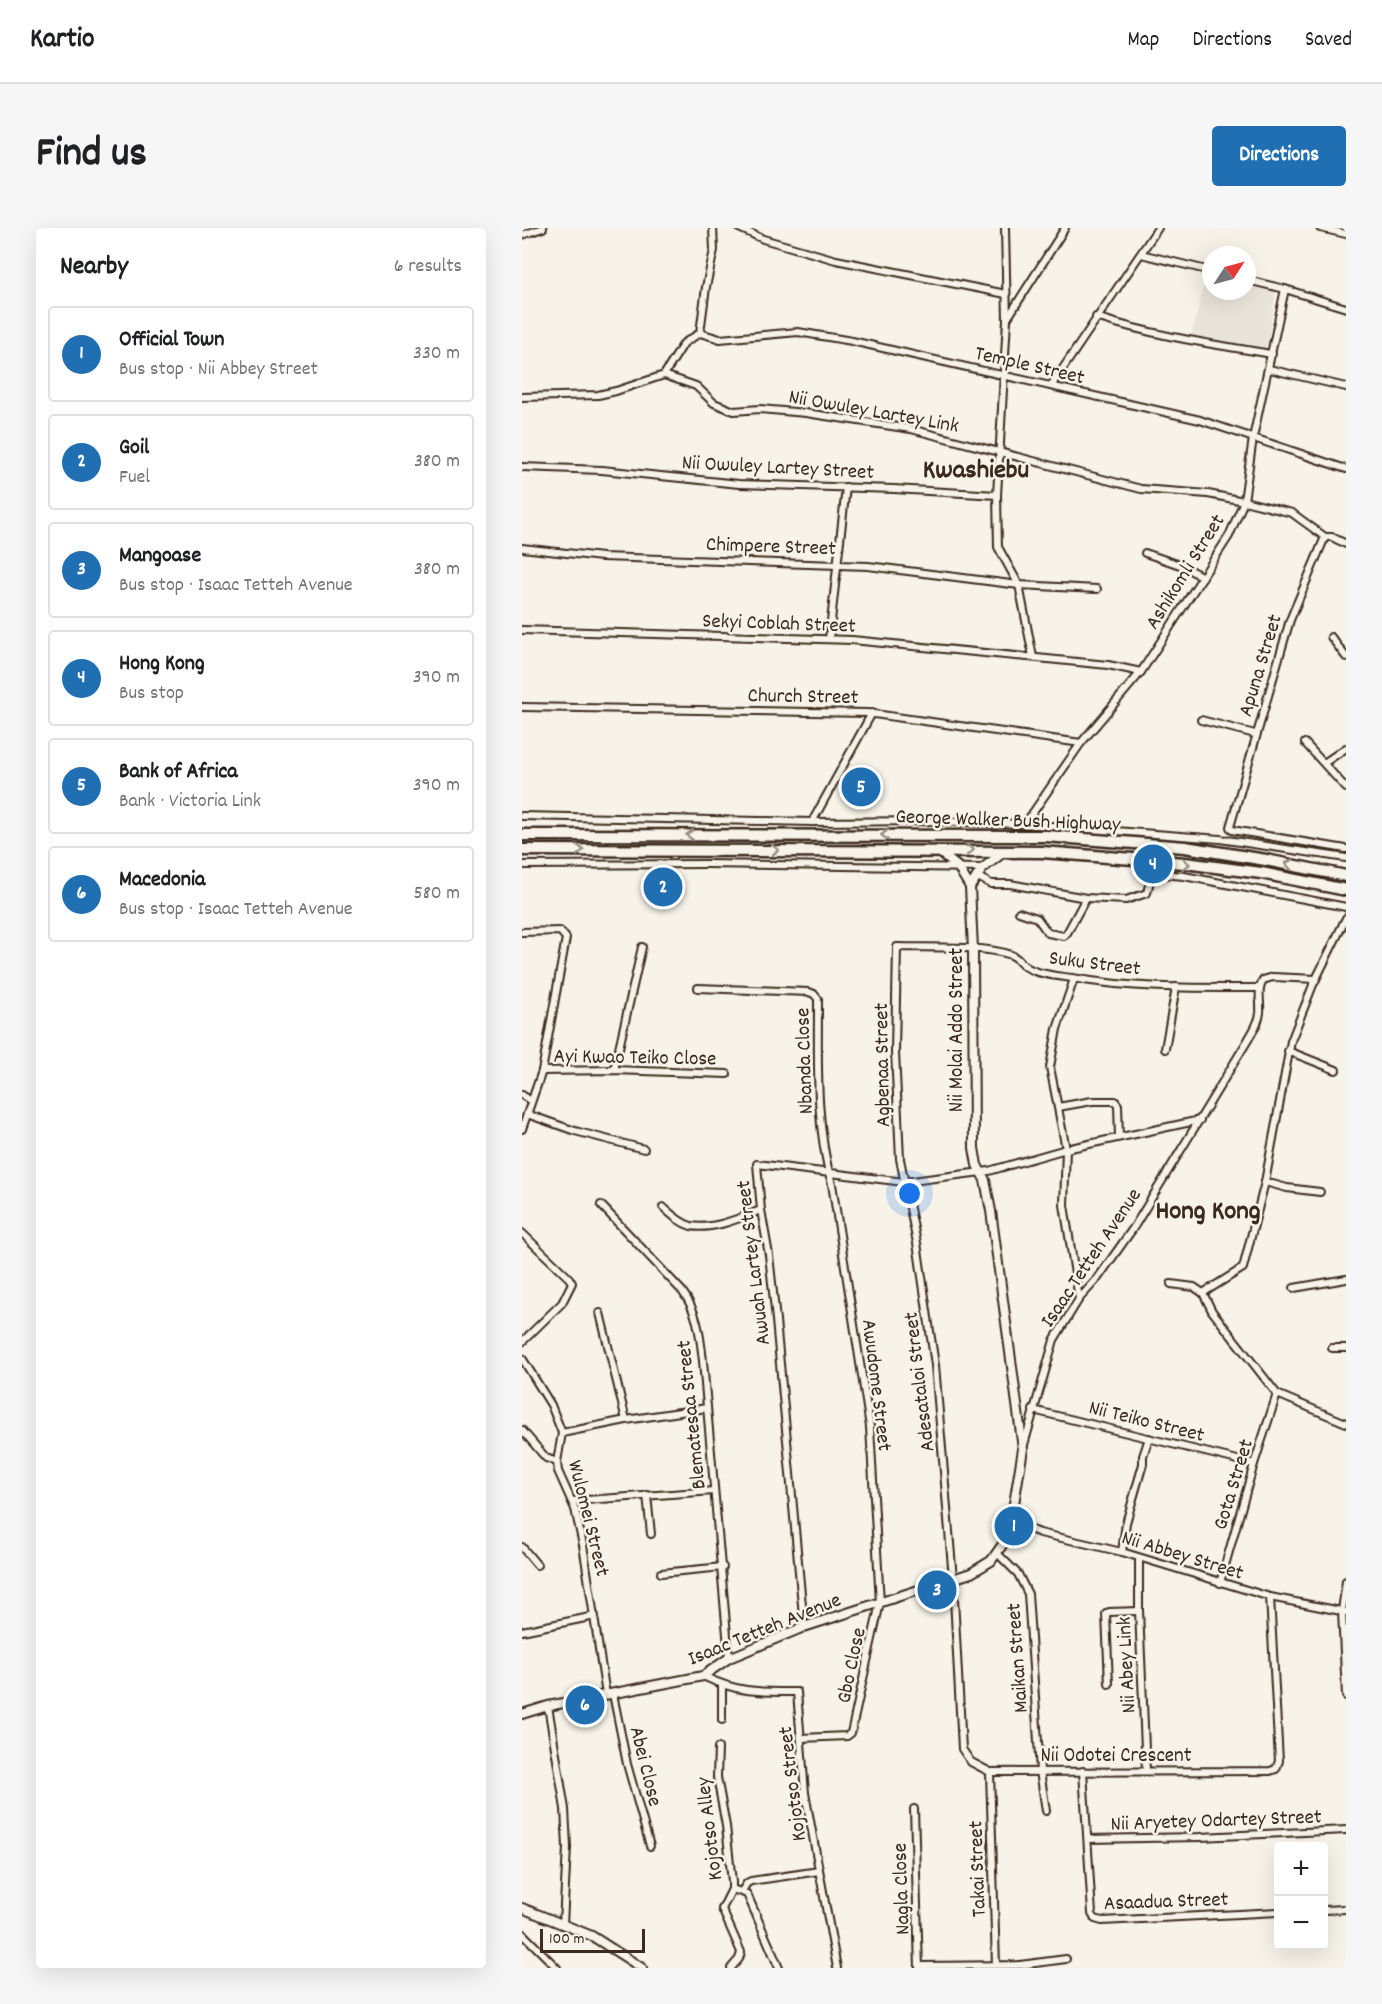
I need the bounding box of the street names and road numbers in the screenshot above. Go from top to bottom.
street label: Temple Street [971,340,1087,394]
street label: Nii Owuley Lartey Link [786,383,961,443]
street label: Nii Owuley Lartey Street [681,449,875,489]
street label: Ashikomli Street [1139,509,1234,636]
street label: Chimpere Street [705,531,837,565]
street label: Sekyi Coblah Street [702,607,856,643]
street label: Apuna Street [1232,611,1292,721]
street label: Church Street [747,682,859,714]
street label: George Walker Bush Highway [895,803,1121,841]
street label: Suku Street [1047,944,1142,985]
street label: Nii Molai Addo Street [943,948,973,1112]
street label: Agbenaa Street [868,1002,900,1127]
street label: Nbanda Close [789,1007,823,1115]
street label: Ayi Kwao Teiko Close [553,1043,717,1075]
street label: Awuah Lartey Street [730,1178,780,1347]
street label: Isaac Tetteh Avenue [1035,1183,1150,1334]
street label: Adesataloi Street [897,1310,944,1453]
street label: Awudome Street [852,1318,898,1453]
street label: Blematesaa Street [670,1338,716,1491]
street label: Nii Teiko Street [1085,1394,1207,1452]
street label: Gota Street [1207,1436,1263,1534]
street label: Wulomei Street [558,1457,616,1580]
street label: Nii Abbey Street [1117,1524,1247,1590]
street label: Isaac Tetteh Avenue [684,1586,846,1675]
street label: Maikan Street [1000,1602,1038,1714]
street label: Nii Abey Link [1110,1616,1146,1714]
street label: Gbo Close [830,1625,876,1706]
street label: Abei Close [620,1724,668,1810]
street label: Kojotso Street [772,1724,816,1843]
street label: Nii Odotei Crescent [1040,1742,1192,1772]
street label: Kojotso Alley [690,1775,732,1882]
street label: Nii Aryetey Odartey Street [1110,1803,1322,1841]
street label: Takai Street [962,1820,996,1918]
street label: Nagla Close [886,1842,920,1935]
street label: Asaadua Street [1103,1886,1229,1920]

